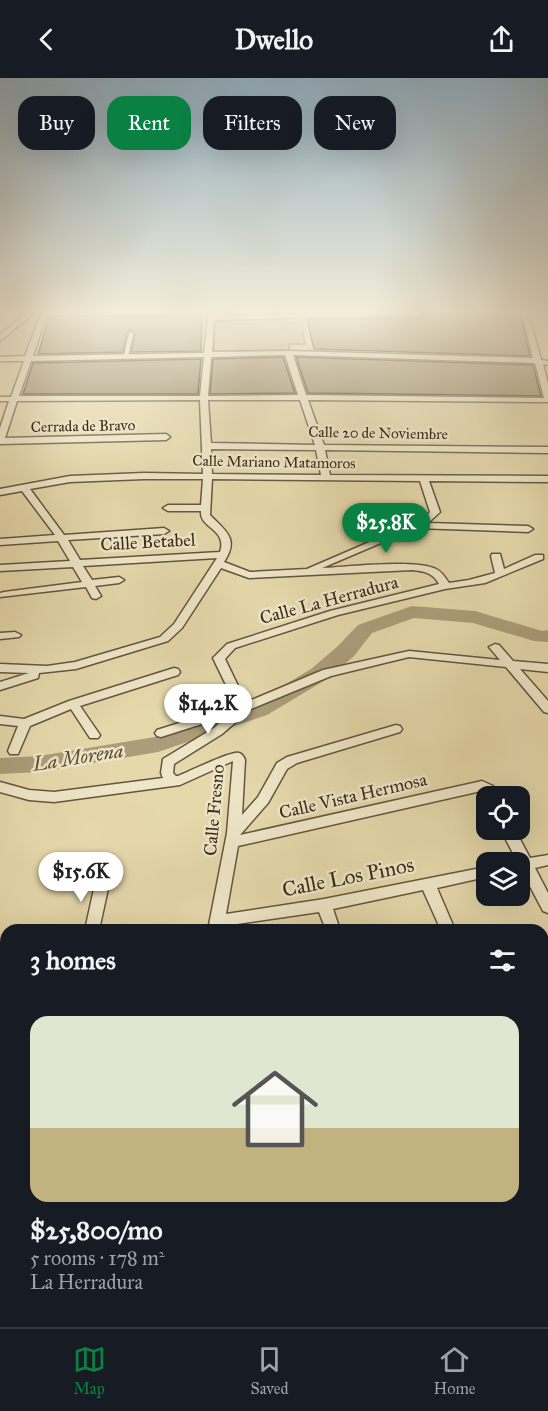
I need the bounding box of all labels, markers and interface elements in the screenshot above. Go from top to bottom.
icon: back [30,23,63,56]
text: Dwello [235,23,313,56]
icon: share [485,23,518,56]
chip: Buy [18,96,95,150]
chip: Rent [107,96,191,150]
chip: Filters [203,96,302,150]
chip: New [314,96,396,150]
street label: Cerrada de Bravo [31,416,136,436]
street label: Calle 20 de Noviembre [308,423,448,443]
street label: Calle Mariano Matamoros [192,452,356,472]
pin: $25.8K [337,503,435,554]
text: $25.8K [356,510,416,534]
street label: Calle Betabel [100,529,196,555]
street label: Calle La Herradura [257,571,401,629]
pin: $14.2K [159,684,257,735]
text: $14.2K [178,691,238,715]
water label: La Morena [30,738,125,776]
street label: Calle Fresno [199,763,229,857]
street label: Calle Vista Hermosa [277,768,429,824]
map controls [476,786,530,906]
button: locate [476,786,530,840]
street label: Calle Los Pinos [280,851,416,903]
pin: $15.6K [32,852,130,903]
button: layers [476,852,530,906]
text: $15.6K [52,859,110,883]
text: 3 homes [30,944,116,976]
icon: filters [486,944,519,977]
icon: home [221,1055,329,1163]
text: $25,800/mo [30,1214,163,1246]
text: 5 rooms · 178 m² [30,1246,165,1270]
text: La Herradura [30,1270,143,1294]
tab: Map [73,1343,106,1398]
tab: Saved [251,1343,289,1398]
tab: Home [434,1343,475,1398]

